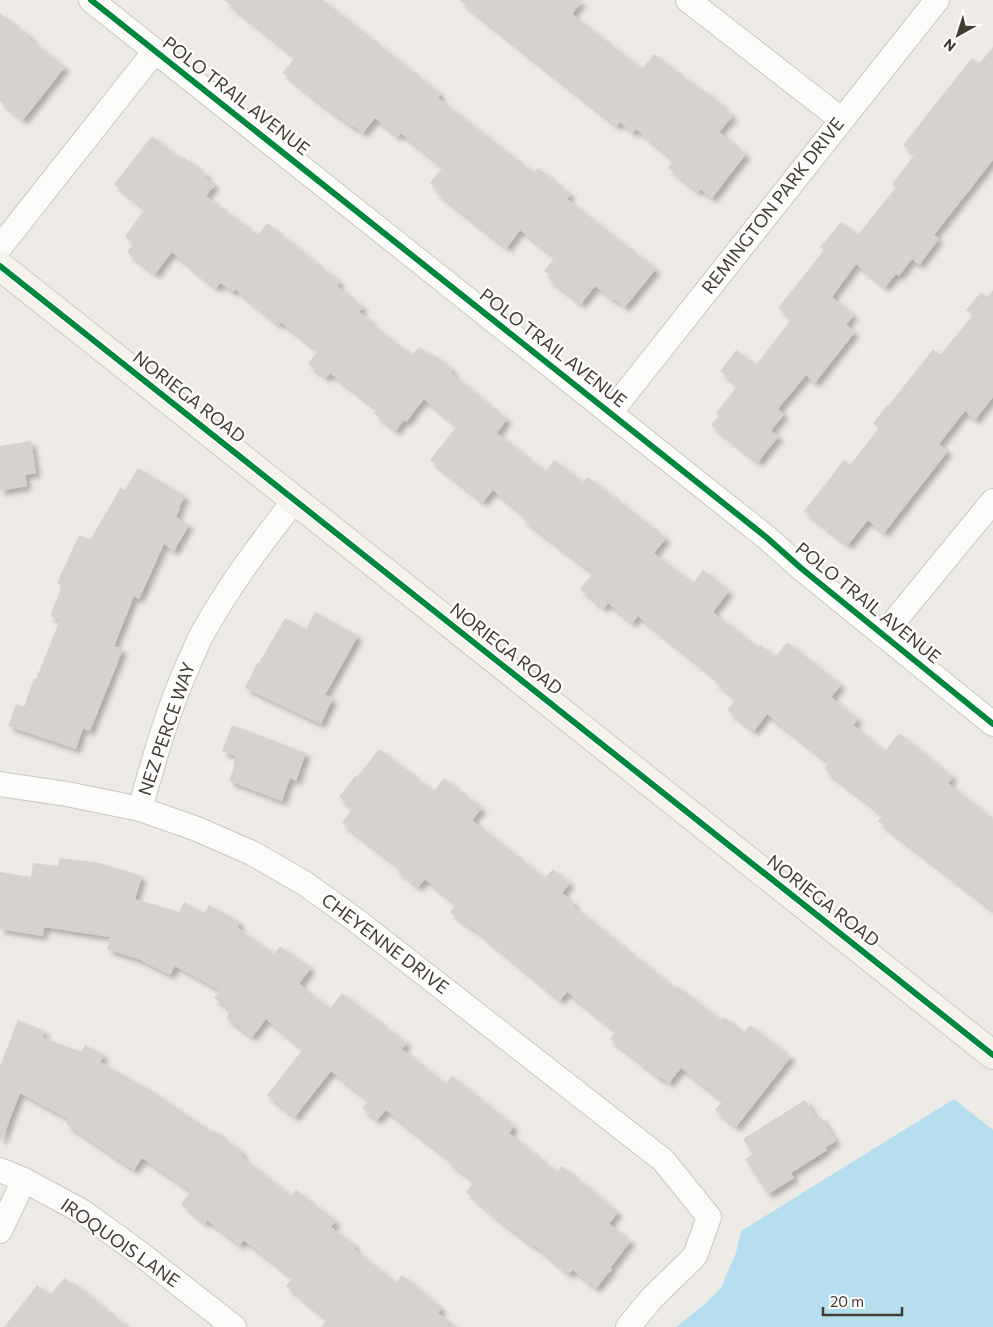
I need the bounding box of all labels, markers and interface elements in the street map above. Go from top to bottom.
north arrow [933,10,983,60]
street label: POLO TRAIL AVENUE [159,31,314,159]
text: N [940,36,959,55]
street label: REMINGTON PARK DRIVE [696,113,848,298]
street label: POLO TRAIL AVENUE [476,283,631,411]
street label: NORIEGA ROAD [129,345,250,447]
street label: POLO TRAIL AVENUE [792,537,946,668]
street label: NORIEGA ROAD [446,597,567,699]
street label: NEZ PERCE WAY [133,659,199,798]
street label: NORIEGA ROAD [763,849,884,951]
street label: CHEYENNE DRIVE [318,888,454,998]
street label: IROQUOIS LANE [57,1193,184,1291]
scale bar [823,1284,902,1316]
text: 20 m [830,1292,864,1310]

